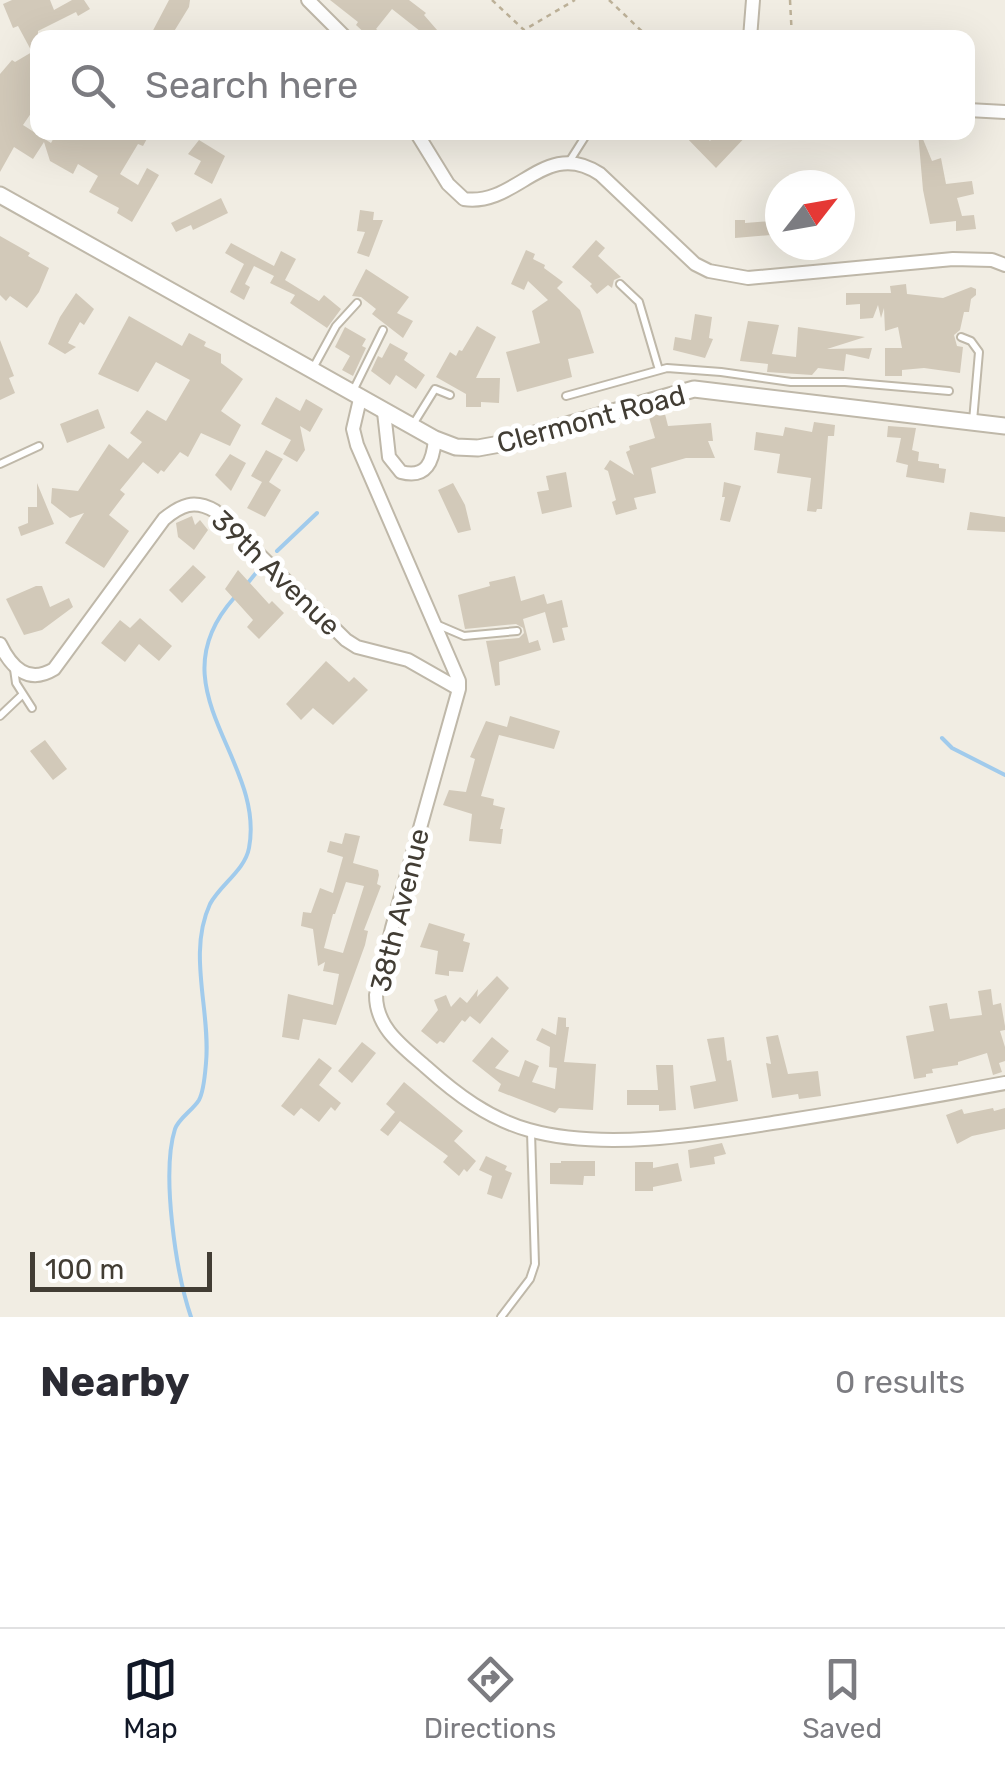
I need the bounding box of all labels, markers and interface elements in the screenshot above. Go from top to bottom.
search box [30,30,975,140]
icon: search [65,58,120,113]
text: Search here [145,62,358,108]
north arrow [765,170,855,260]
street label: Clermont Road [493,378,689,460]
street label: 39th Avenue [205,504,347,642]
street label: 38th Avenue [364,825,436,995]
scale bar [30,1247,212,1292]
text: 100 m [45,1253,124,1286]
text: Nearby [40,1357,190,1407]
text: 0 results [835,1363,965,1401]
tab: Map [123,1652,178,1745]
tab: Directions [424,1652,556,1745]
tab: Saved [802,1652,882,1745]

